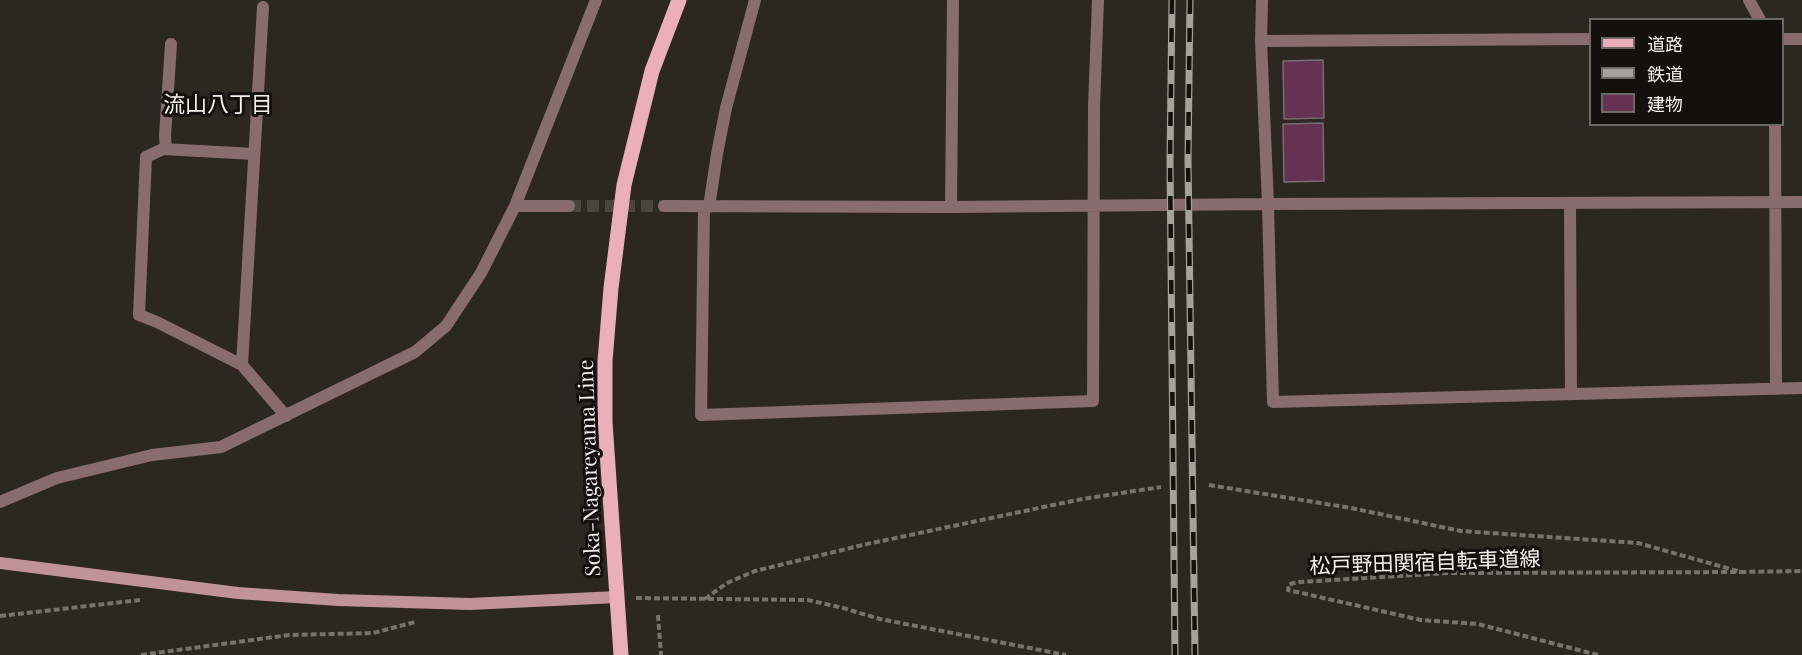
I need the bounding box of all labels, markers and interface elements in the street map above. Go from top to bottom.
legend [1589,18,1784,126]
text: 道路 [1647,32,1683,56]
text: 鉄道 [1647,62,1683,86]
district label: 流山八丁目 [163,92,273,118]
text: 建物 [1647,92,1683,116]
street label: Soka-Nagareyama Line [574,359,606,577]
street label: 松戸野田関宿自転車道線 [1309,546,1541,580]

